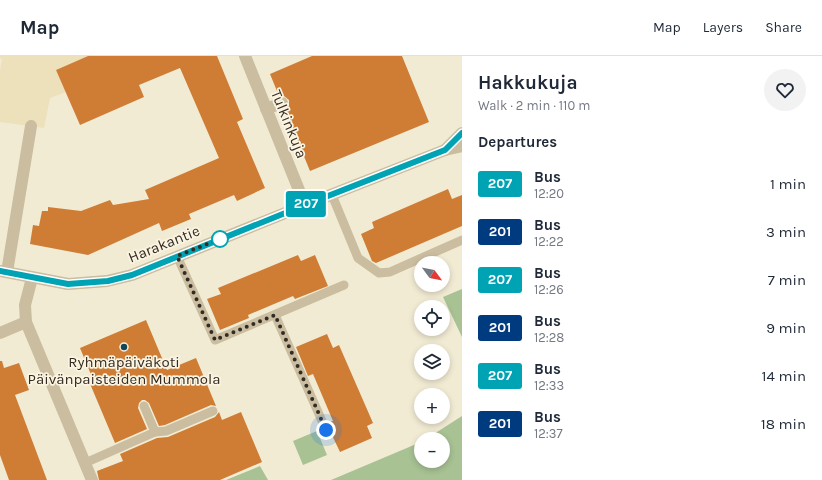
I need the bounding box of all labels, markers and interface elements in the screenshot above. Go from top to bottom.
text: Map [20,17,59,39]
text: Map [653,19,681,36]
text: Layers [703,19,743,36]
text: Share [765,19,802,36]
button: heart [764,69,806,111]
text: Hakkukuja [478,72,578,94]
street label: Tulkinkuja [267,87,311,161]
text: Walk · 2 min · 110 m [478,98,590,113]
text: Departures [478,133,557,151]
text: Bus [534,168,561,186]
text: 207 [488,175,512,192]
text: 1 min [770,175,806,193]
text: 12:20 [534,186,564,201]
line badge: 207 [283,191,329,217]
text: 207 [294,195,318,212]
text: Bus [534,216,561,234]
street label: Harakantie [126,222,202,266]
text: 201 [489,223,511,240]
text: 3 min [766,223,806,241]
unlabelled marker [211,230,229,248]
text: 12:22 [534,234,564,249]
north arrow [414,256,450,292]
map controls [414,256,450,468]
text: Bus [534,264,561,282]
text: 207 [488,271,512,288]
text: 7 min [768,271,806,289]
text: 12:26 [534,282,564,297]
button: locate [414,300,450,336]
text: Bus [534,312,561,330]
text: 201 [489,319,511,336]
text: 9 min [766,319,806,337]
text: 12:28 [534,330,564,345]
marker: Ryhmäpäiväkoti Päivänpaisteiden Mummola [119,342,129,352]
button: layers [414,344,450,380]
place label: Ryhmäpäiväkoti Päivänpaisteiden Mummola [28,353,220,388]
text: Bus [534,360,561,378]
text: 207 [488,367,512,384]
text: 14 min [762,367,806,385]
text: 12:33 [534,378,564,393]
button: + [414,388,450,424]
text: Bus [534,408,561,426]
text: 201 [489,415,511,432]
text: 18 min [761,415,806,433]
your location [316,420,336,440]
text: 12:37 [534,426,563,441]
button: − [414,432,450,468]

